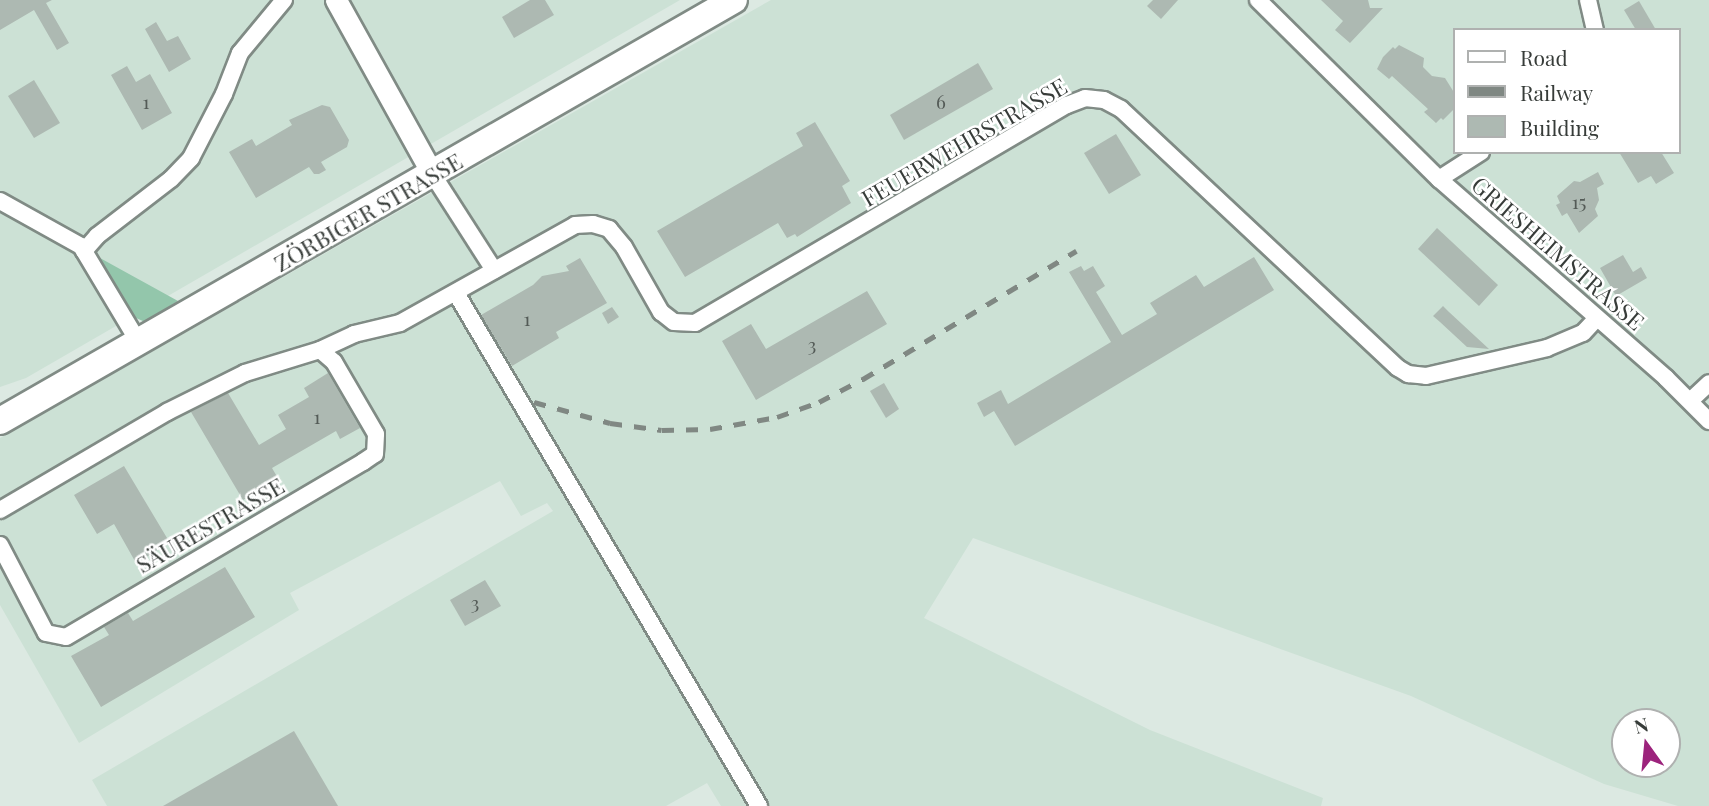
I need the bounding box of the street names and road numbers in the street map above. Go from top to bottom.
street label: FEUERWEHRSTRASSE [856,72,1072,212]
street label: ZÖRBIGER STRASSE [269,147,467,277]
street label: GRIESHEIMSTRASSE [1466,171,1650,335]
street label: SÄURESTRASSE [131,471,289,579]

